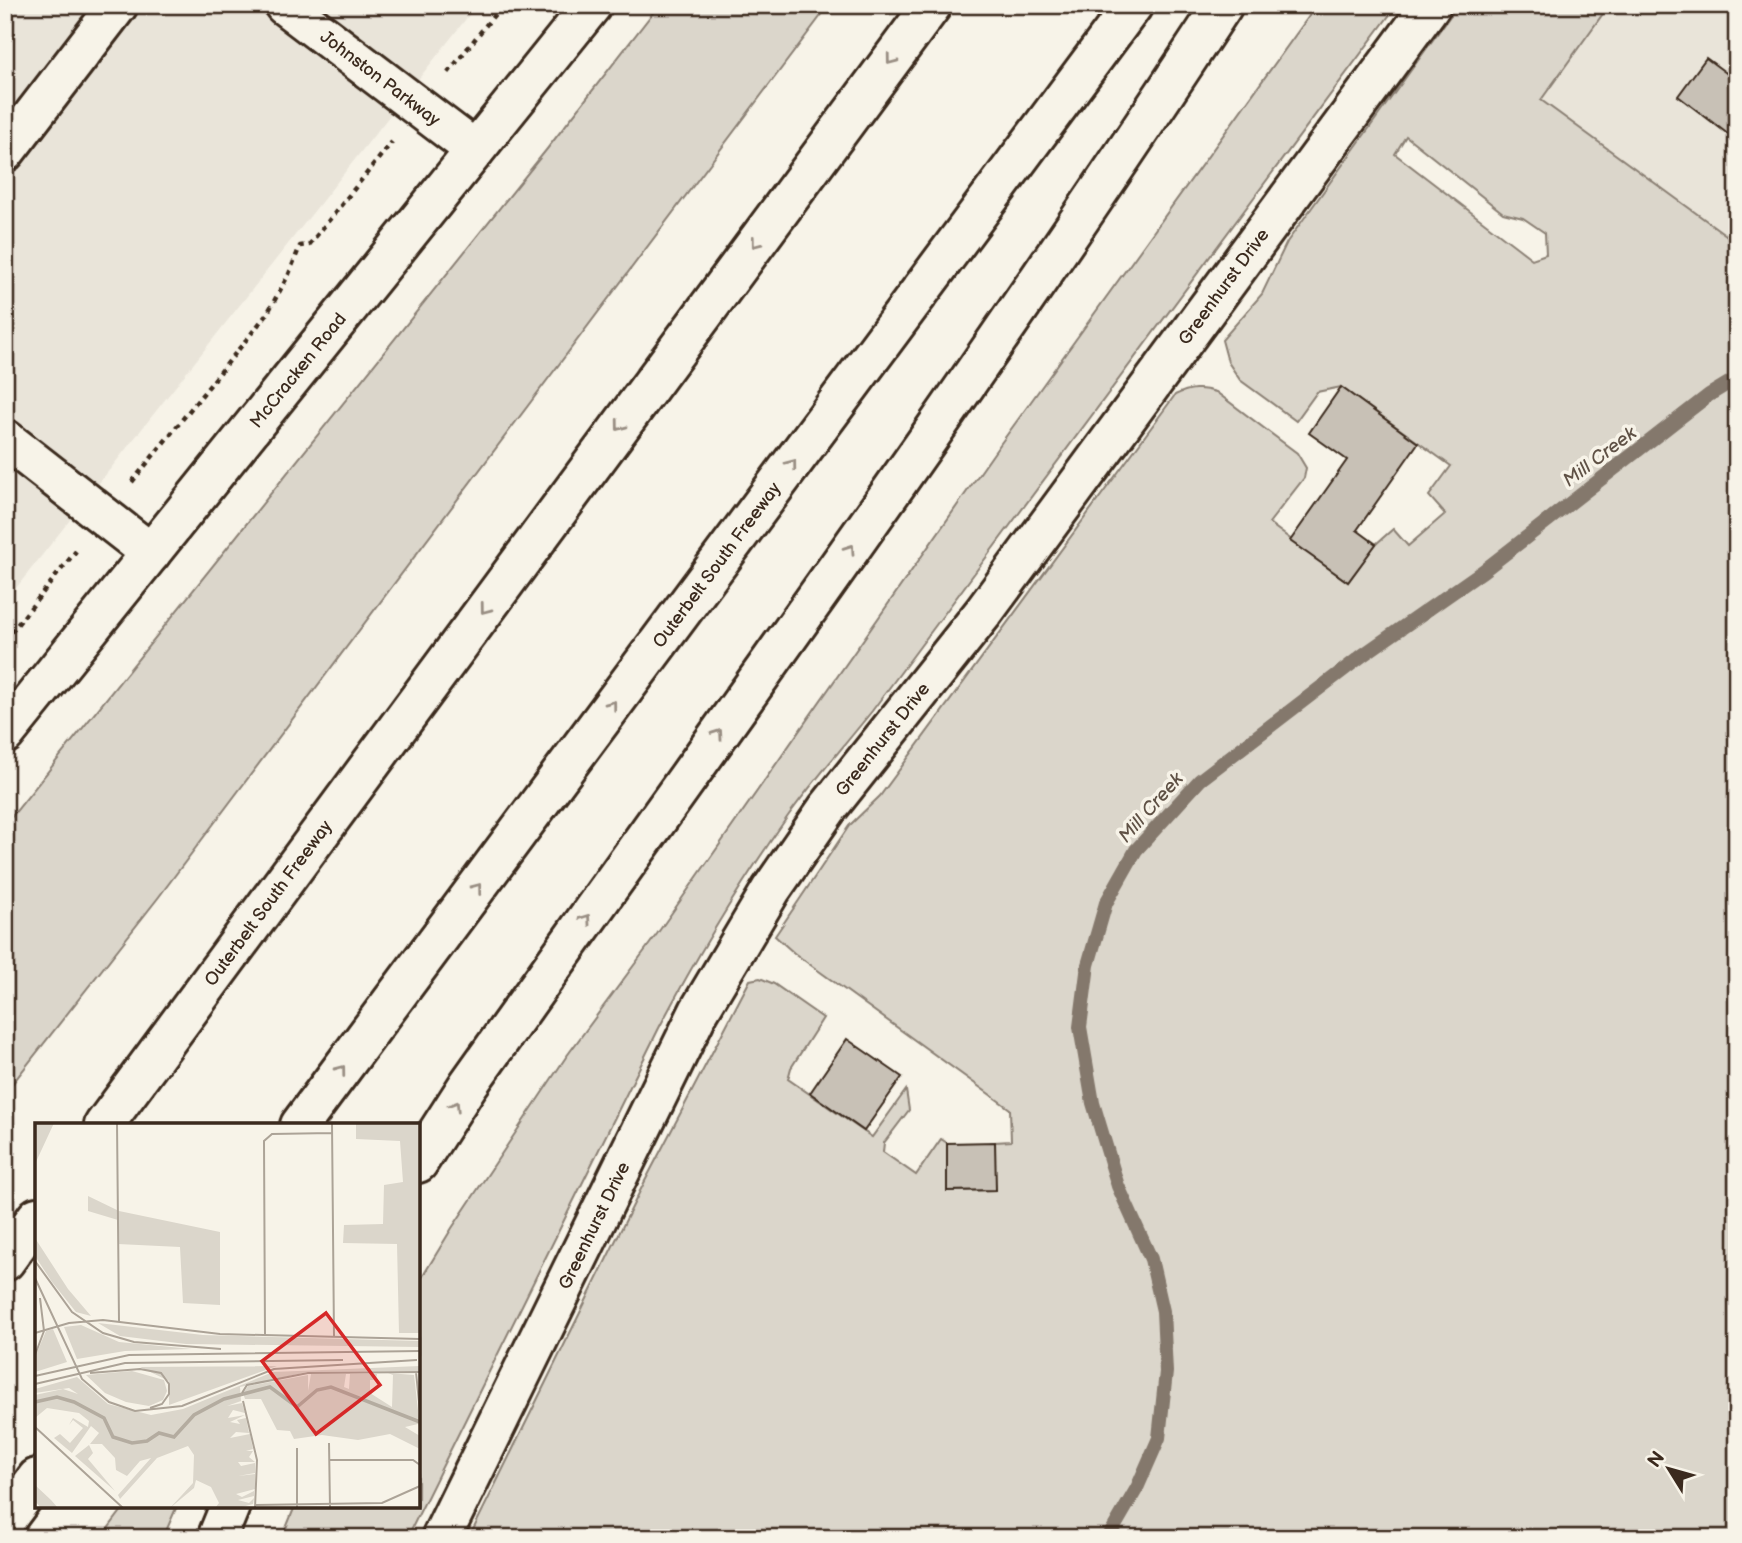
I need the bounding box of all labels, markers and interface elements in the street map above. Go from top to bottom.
street label: Johnston Parkway [316,26,445,131]
one-way arrow [887,52,899,65]
street label: Greenhurst Drive [1174,224,1274,349]
one-way arrow [751,235,764,248]
street label: McCracken Road [246,309,351,432]
one-way arrow [616,418,629,431]
water label: Mill Creek [1559,422,1642,492]
one-way arrow [784,459,796,471]
street label: Outerbelt South Freeway [649,478,786,652]
one-way arrow [841,544,854,557]
one-way arrow [481,601,493,613]
street label: Greenhurst Drive [831,678,935,801]
one-way arrow [604,700,617,713]
one-way arrow [710,729,722,742]
water label: Mill Creek [1114,768,1189,848]
street label: Outerbelt South Freeway [200,816,337,990]
one-way arrow [468,883,481,895]
one-way arrow [578,915,590,927]
one-way arrow [332,1065,345,1078]
one-way arrow [446,1100,459,1113]
inset map [35,1123,420,1508]
street label: Greenhurst Drive [554,1158,635,1293]
north arrow [1634,1434,1704,1504]
text: N [1643,1447,1670,1472]

